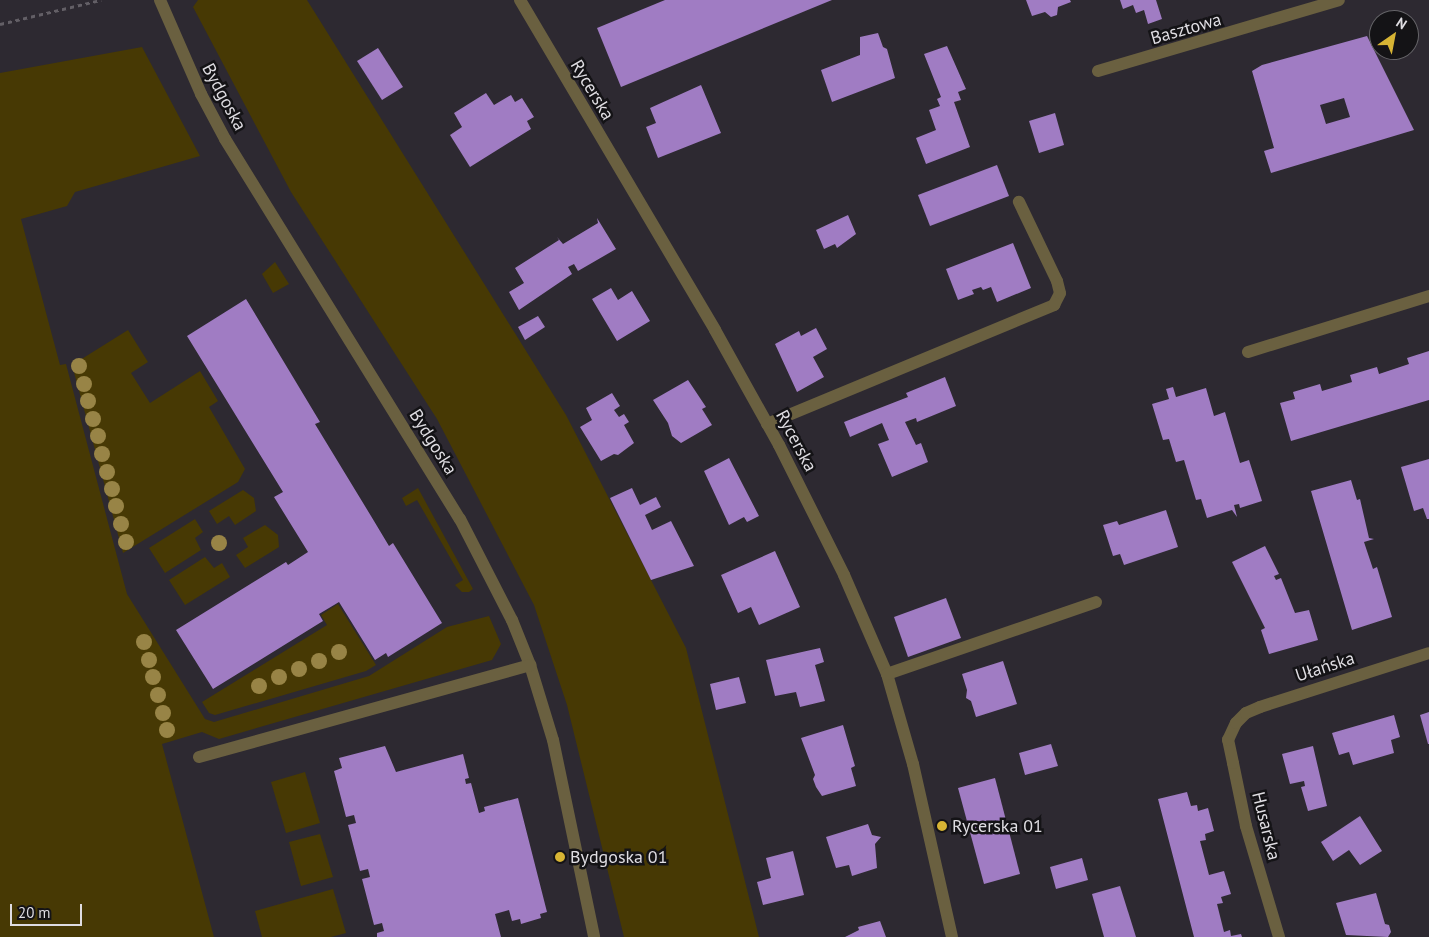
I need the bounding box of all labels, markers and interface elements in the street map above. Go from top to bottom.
street label: Basztowa [1148,9,1224,49]
north arrow [1369,10,1419,60]
text: N [1393,13,1410,33]
street label: Rycerska [566,56,618,124]
street label: Bydgoska [197,60,251,134]
street label: Bydgoska [404,405,462,479]
street label: Rycerska [771,407,821,475]
street label: Ułańska [1293,647,1357,687]
street label: Husarska [1247,790,1285,862]
place label: Rycerska 01 [952,815,1043,837]
marker: Rycerska 01 [936,820,948,832]
place label: Bydgoska 01 [570,846,667,868]
marker: Bydgoska 01 [554,851,566,863]
scale bar [12,894,85,926]
text: 20 m [18,903,51,922]

